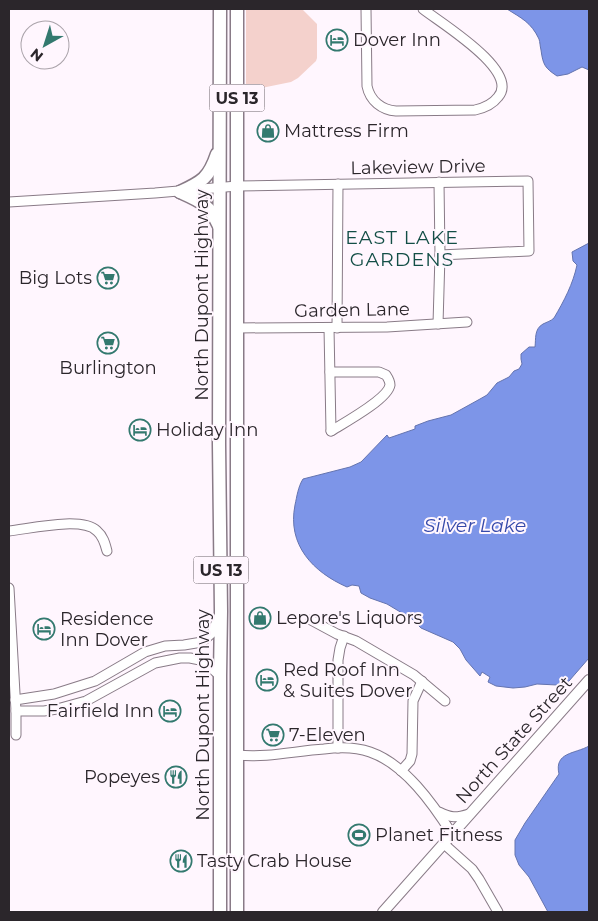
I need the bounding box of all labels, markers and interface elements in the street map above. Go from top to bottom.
north arrow [20,20,70,70]
hotel icon: Dover Inn [325,28,349,52]
place label: Dover Inn [353,29,441,51]
text: N [27,45,47,66]
road number: US 13 [210,85,264,112]
shop icon: Mattress Firm [256,119,280,143]
place label: Mattress Firm [284,120,409,142]
street label: Lakeview Drive [350,155,486,179]
street label: North Dupont Highway [191,189,213,401]
district label: EAST LAKE GARDENS [345,226,459,271]
supermarket icon: Big Lots [96,266,120,290]
place label: Big Lots [19,267,92,289]
street label: Garden Lane [294,298,410,322]
supermarket icon: Burlington [96,331,120,355]
place label: Burlington [59,357,157,379]
hotel icon: Holiday Inn [128,418,152,442]
place label: Holiday Inn [156,419,258,441]
water label: Silver Lake [424,514,526,537]
road number: US 13 [194,556,248,584]
shop icon: Lepore's Liquors [248,606,272,630]
place label: Lepore's Liquors [276,607,423,629]
place label: Residence Inn Dover [60,608,154,651]
street label: North Dupont Highway [192,609,214,821]
hotel icon: Residence Inn Dover [32,617,56,641]
place label: Red Roof Inn & Suites Dover [283,659,412,702]
hotel icon: Red Roof Inn & Suites Dover [255,668,279,692]
street label: North State Street [451,672,577,808]
hotel icon: Fairfield Inn [158,699,182,723]
place label: Fairfield Inn [47,700,154,722]
supermarket icon: 7-Eleven [261,723,285,747]
place label: 7-Eleven [289,724,366,746]
restaurant icon: Popeyes [164,765,188,789]
place label: Popeyes [84,766,160,788]
sports icon: Planet Fitness [347,823,371,847]
place label: Planet Fitness [375,824,503,846]
restaurant icon: Tasty Crab House [169,849,193,873]
place label: Tasty Crab House [197,850,352,872]

